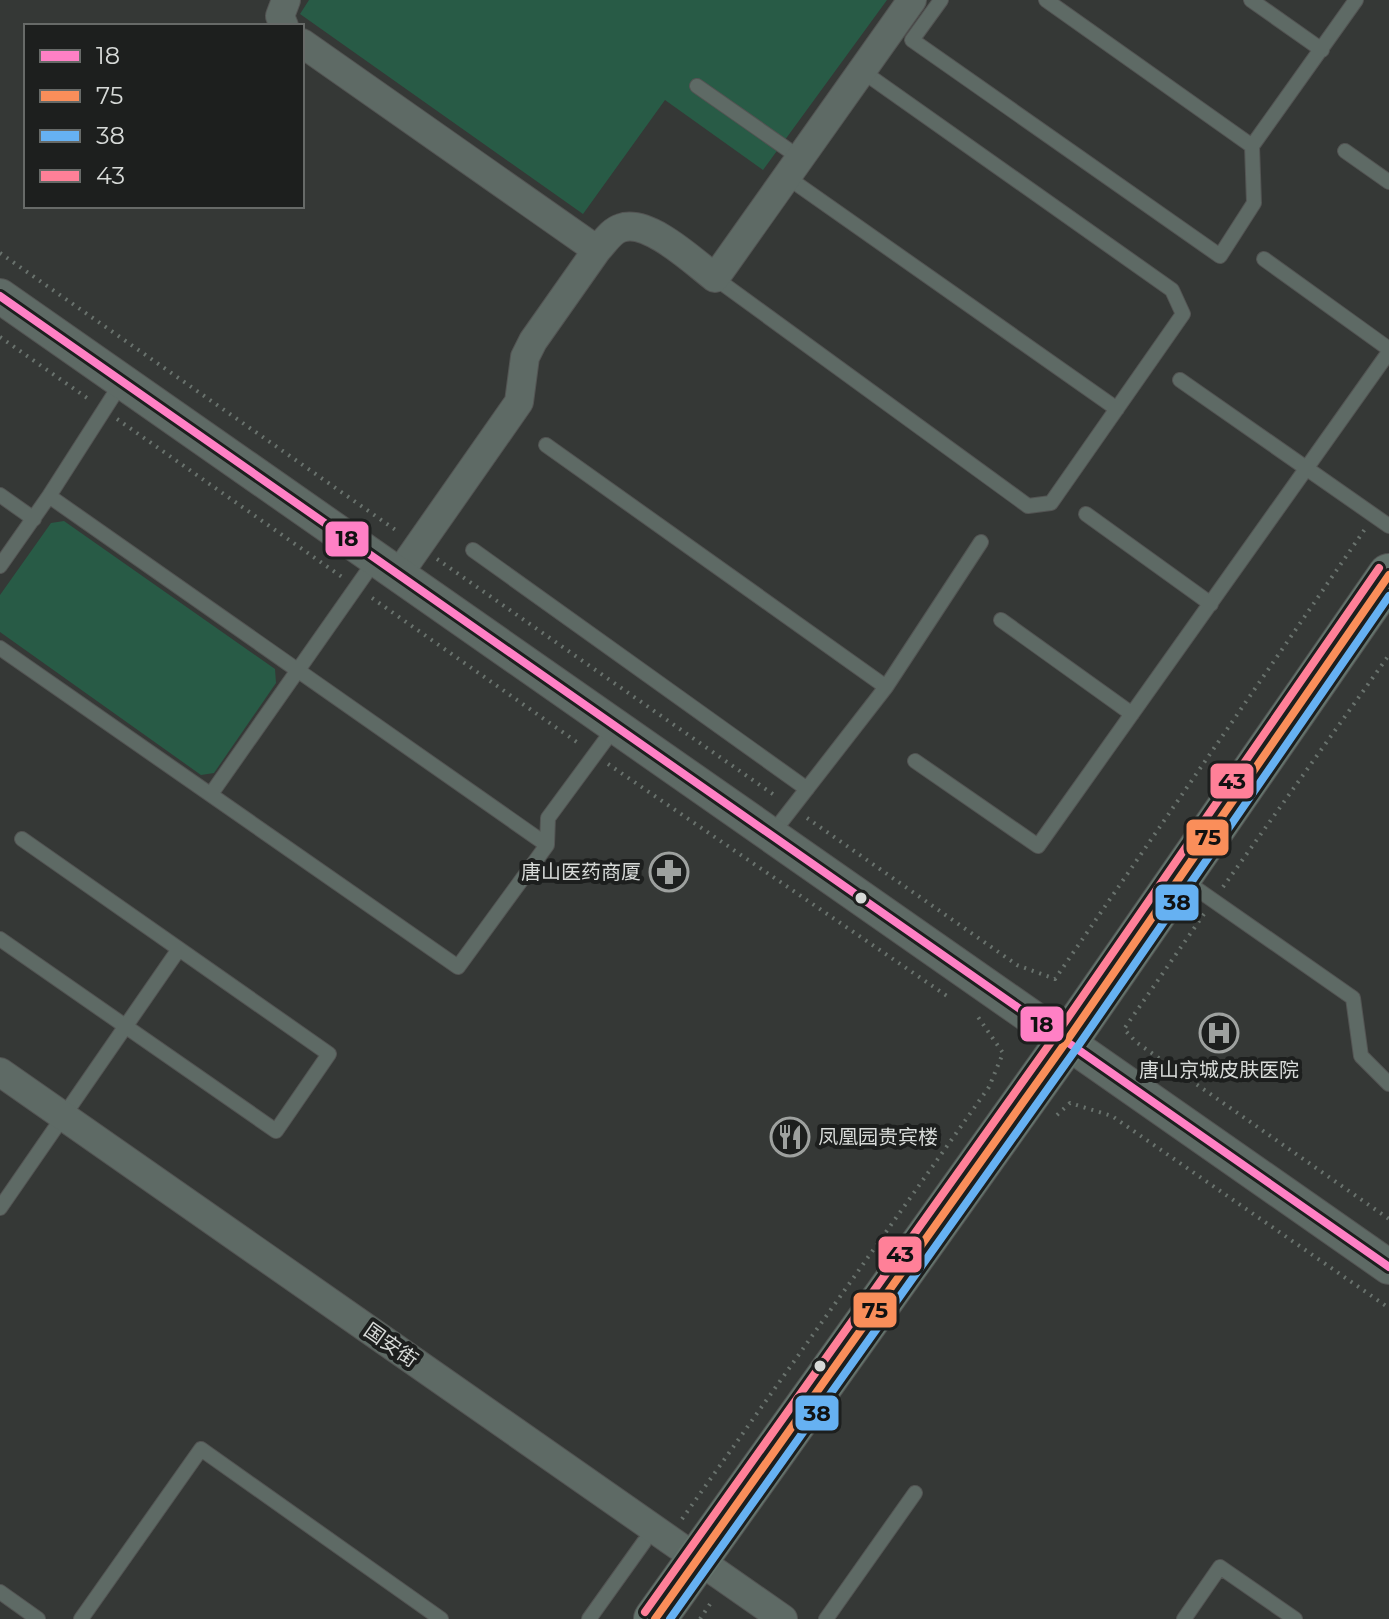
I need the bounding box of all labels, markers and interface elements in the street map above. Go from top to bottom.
legend [24,24,304,208]
text: 18 [96,41,120,70]
text: 75 [96,81,123,110]
text: 38 [96,121,125,150]
text: 43 [96,161,125,190]
line badge: 18 [324,520,370,558]
text: 18 [335,525,359,552]
line badge: 43 [1209,762,1255,800]
text: 43 [1218,768,1246,795]
line badge: 75 [1185,818,1230,857]
text: 75 [1195,824,1221,851]
pharmacy icon: 唐山医药商厦 [648,851,690,893]
place label: 唐山医药商厦 [521,860,641,884]
line badge: 38 [1154,883,1200,922]
text: 38 [1162,889,1191,916]
unlabelled marker [853,890,869,906]
line badge: 18 [1019,1005,1065,1043]
text: 18 [1030,1011,1054,1038]
hospital icon: 唐山京城皮肤医院 [1198,1012,1240,1054]
place label: 唐山京城皮肤医院 [1139,1058,1299,1082]
restaurant icon: 凤凰园贵宾楼 [769,1116,811,1158]
place label: 凤凰园贵宾楼 [818,1125,938,1149]
line badge: 43 [877,1235,923,1274]
text: 43 [886,1241,914,1268]
line badge: 75 [852,1291,898,1329]
text: 75 [862,1297,888,1324]
street label: 国安街 [360,1318,422,1372]
unlabelled marker [812,1358,828,1374]
line badge: 38 [794,1394,840,1432]
text: 38 [802,1400,831,1427]

